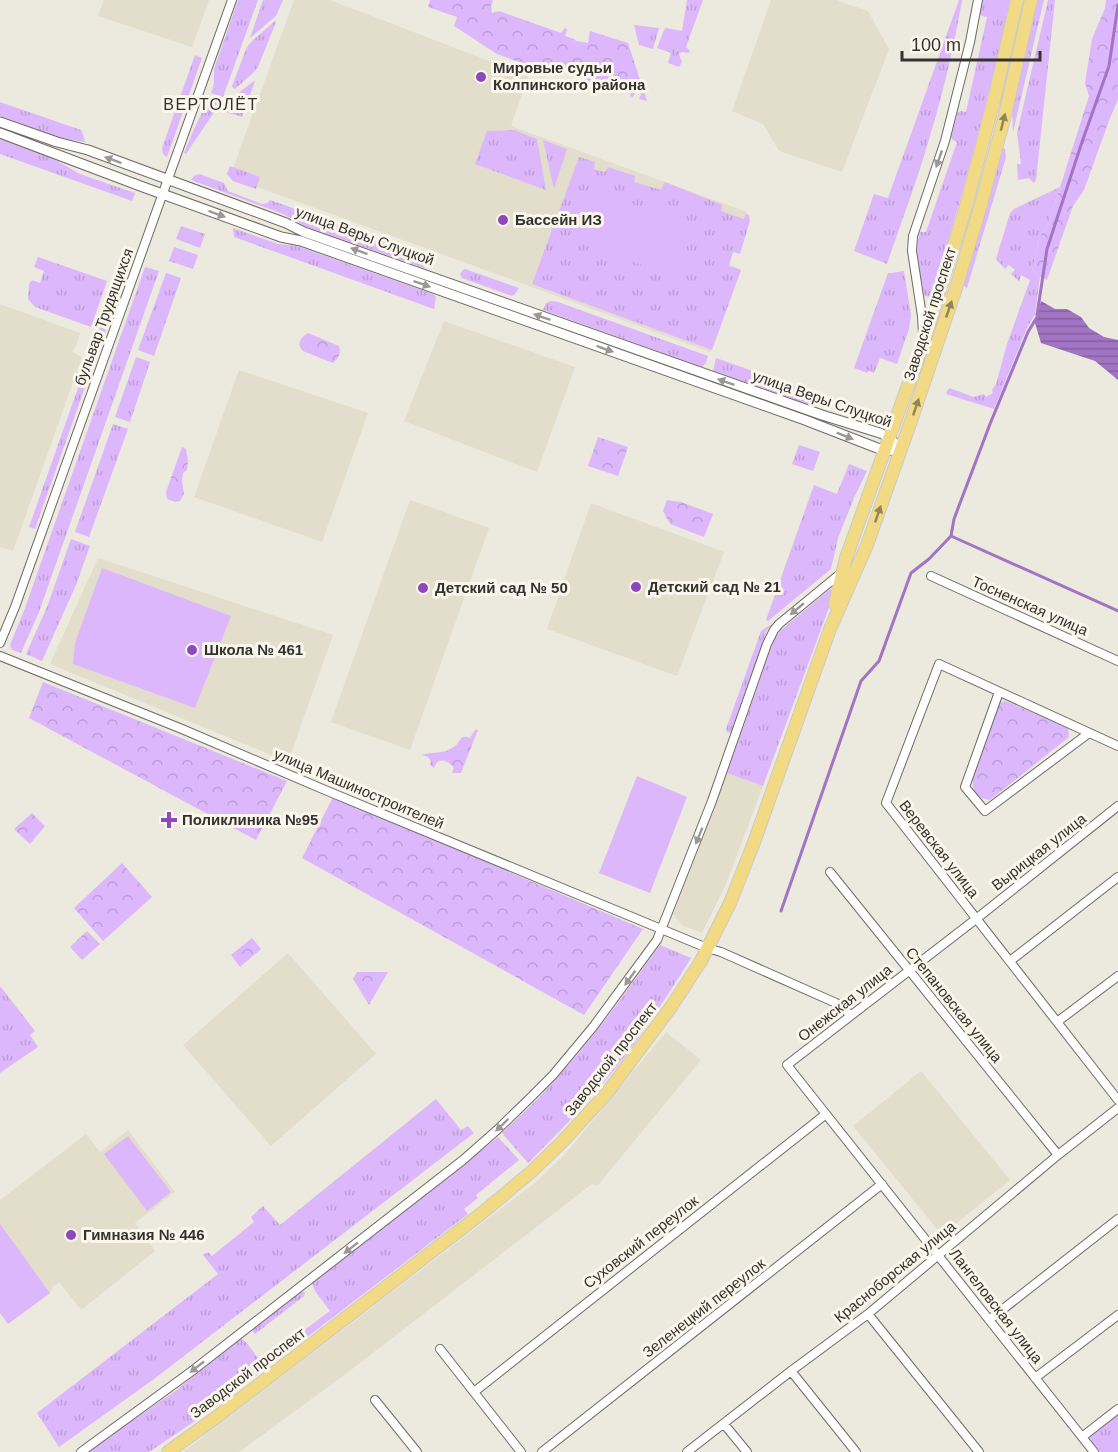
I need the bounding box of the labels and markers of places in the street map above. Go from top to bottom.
place label: Мировые судьи Колпинского района [493,59,646,93]
marker: Мировые судьи Колпинского района [474,70,488,84]
place label: Бассейн ИЗ [515,211,602,228]
marker: Бассейн ИЗ [496,213,510,227]
place label: Детский сад № 21 [648,578,781,595]
place label: Детский сад № 50 [435,579,568,596]
marker: Детский сад № 21 [629,580,643,594]
marker: Детский сад № 50 [416,581,430,595]
place label: Школа № 461 [204,641,303,658]
marker: Школа № 461 [185,643,199,657]
marker: Поликлиника №95 [160,811,178,829]
place label: Поликлиника №95 [182,811,318,828]
place label: Гимназия № 446 [83,1226,205,1243]
marker: Гимназия № 446 [64,1228,78,1242]

